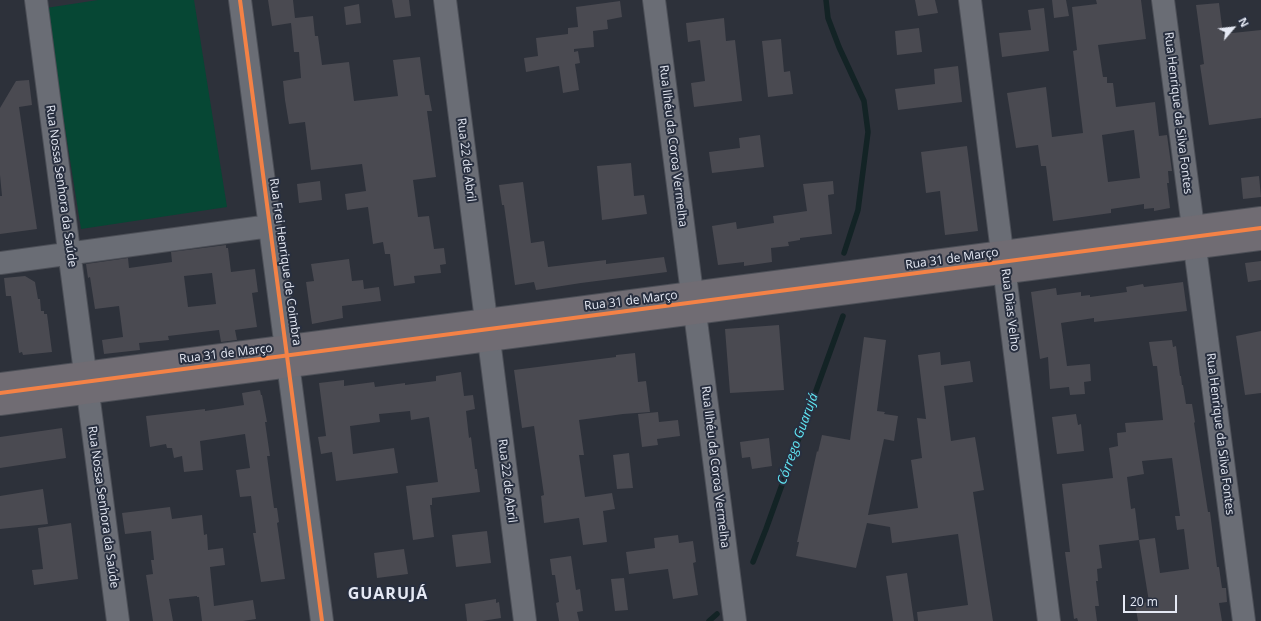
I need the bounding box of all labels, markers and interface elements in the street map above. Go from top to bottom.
north arrow [1213,8,1253,48]
text: N [1235,15,1253,30]
street label: Rua Henrique da Silva Fontes [1161,31,1195,195]
street label: Rua Ilhéu da Coroa Vermelha [656,64,690,228]
street label: Rua Nossa Senhora da Saúde [42,104,80,268]
street label: Rua 22 de Abril [454,117,478,203]
street label: Rua Frei Henrique de Coimbra [266,177,304,347]
street label: Rua 31 de Março [904,245,1000,273]
street label: Rua Dias Velho [998,268,1022,352]
street label: Rua 31 de Março [584,288,678,314]
street label: Rua 31 de Março [179,341,273,367]
street label: Rua Henrique da Silva Fontes [1203,352,1237,516]
street label: Rua Ilhéu da Coroa Vermelha [698,385,732,549]
water label: Córrego Guarujá [774,391,822,487]
street label: Rua Nossa Senhora da Saúde [84,425,122,589]
street label: Rua 22 de Abril [495,438,519,524]
district label: GUARUJÁ [348,584,428,604]
scale bar [1125,587,1179,613]
text: 20 m [1130,593,1158,610]

